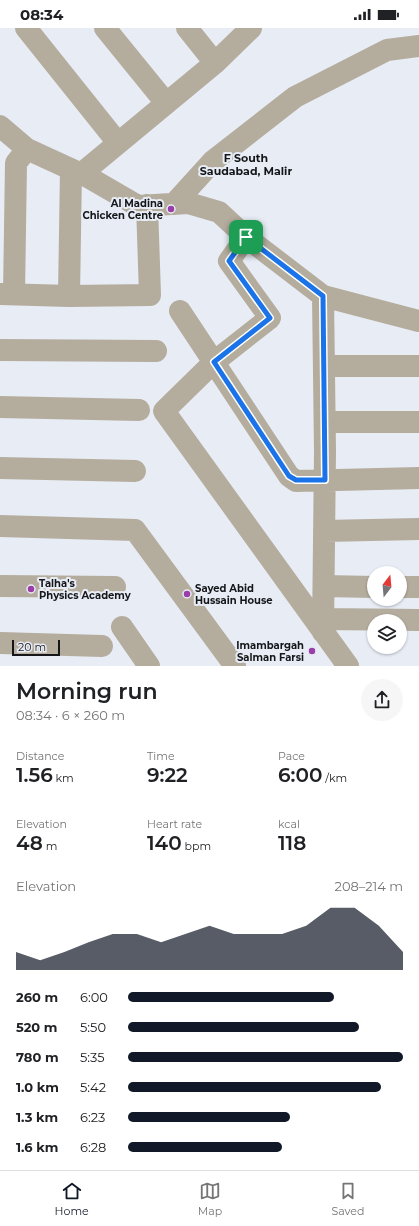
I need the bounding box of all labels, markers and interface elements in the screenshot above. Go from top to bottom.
text: 08:34 [20,5,63,24]
district label: F South Saudabad, Malir [200,151,292,178]
place label: Al Madina Chicken Centre [82,197,163,222]
marker: Al Madina Chicken Centre [166,204,176,214]
pin [229,220,263,254]
icon: arrive [235,226,257,248]
north arrow [367,566,407,606]
map controls [367,566,407,654]
place label: Talha's Physics Academy [39,577,132,602]
place label: Sayed Abid Hussain House [195,582,273,607]
marker: Talha's Physics Academy [26,584,36,594]
marker: Sayed Abid Hussain House [182,589,192,599]
button: layers [367,614,407,654]
scale bar [12,638,60,657]
place label: Imambargah Salman Farsi [236,639,304,664]
text: 20 m [18,640,46,654]
marker: Imambargah Salman Farsi [307,646,317,656]
text: Morning run [16,678,157,705]
button: share [361,679,403,721]
text: 08:34 · 6 × 260 m [16,707,125,723]
text: Distance [16,749,64,763]
text: Time [147,749,175,763]
text: Pace [278,749,305,763]
text: 1.56 [16,763,53,787]
text: 9:22 [147,763,188,787]
text: 6:00 [278,763,322,787]
text: km [53,771,74,785]
text: /km [322,771,347,785]
text: Elevation [16,817,67,831]
text: Heart rate [147,817,202,831]
text: kcal [278,817,300,831]
text: 48 [16,831,43,855]
text: 140 [147,831,182,855]
text: 118 [278,831,306,855]
text: m [43,839,57,853]
text: bpm [182,839,211,853]
text: Elevation [16,878,76,894]
text: 208–214 m [335,878,403,894]
text: 260 m [16,989,58,1005]
text: 6:00 [80,989,108,1005]
text: 520 m [16,1019,57,1035]
text: 5:50 [80,1019,106,1035]
text: 780 m [16,1049,59,1065]
text: 5:35 [80,1049,105,1065]
text: 1.0 km [16,1079,59,1095]
text: 5:42 [80,1079,106,1095]
text: 1.3 km [16,1109,58,1125]
text: 6:23 [80,1109,105,1125]
text: 1.6 km [16,1139,58,1155]
text: 6:28 [80,1139,106,1155]
tab: Home [55,1180,89,1218]
tab: Map [198,1180,222,1218]
tab: Saved [331,1180,364,1218]

